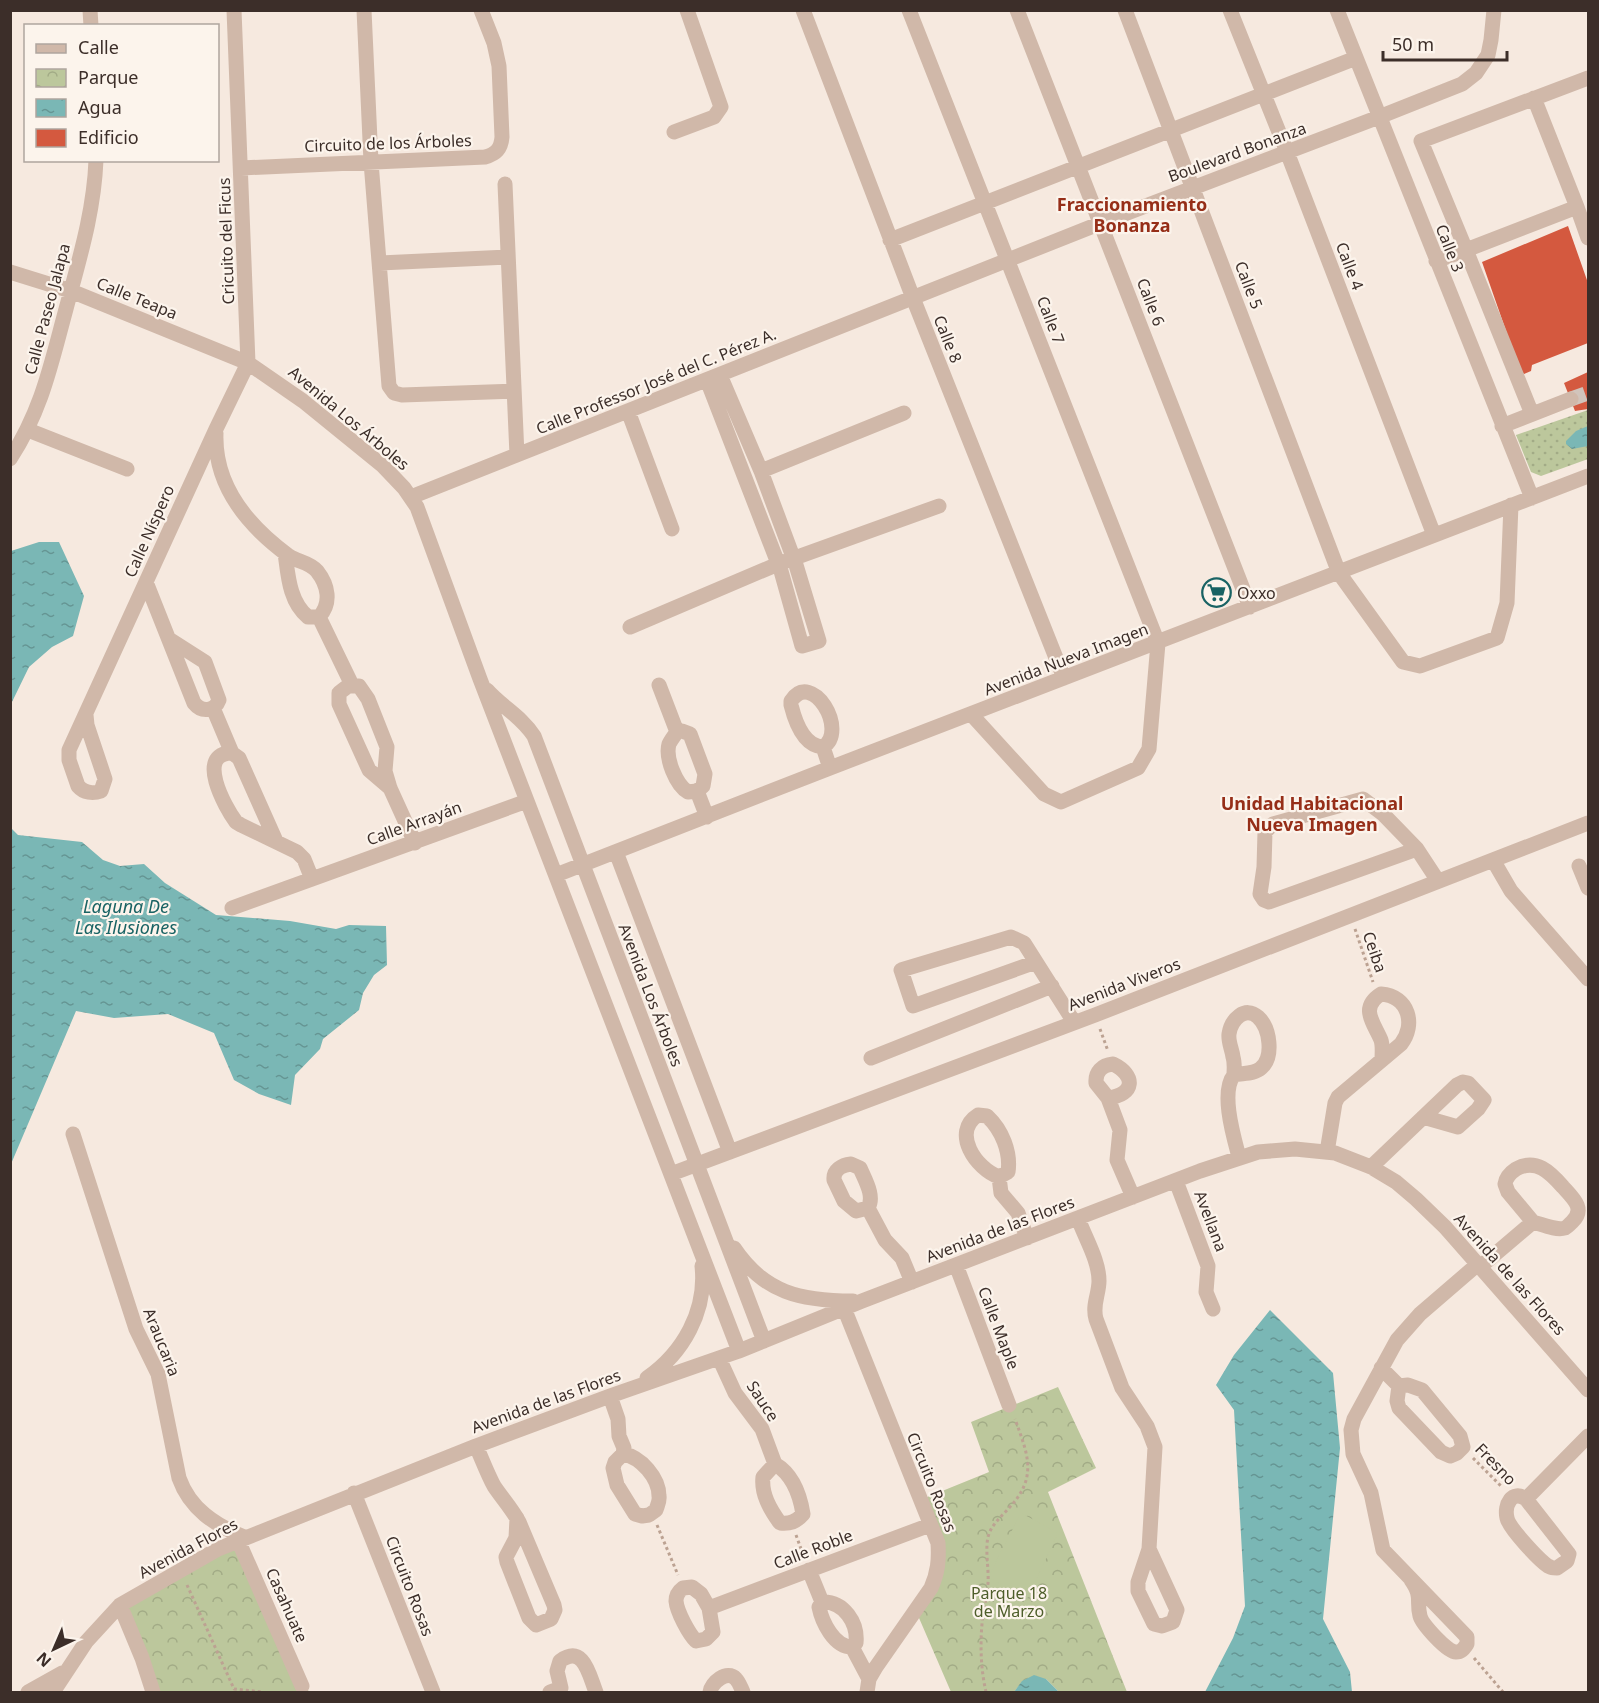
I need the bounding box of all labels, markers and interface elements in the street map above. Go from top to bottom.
legend [24,24,219,162]
scale bar [1383,24,1508,62]
text: 50 m [1392,32,1434,56]
text: Calle [78,35,119,59]
text: Parque [78,65,138,89]
text: Agua [78,95,122,119]
street label: Boulevard Bonanza [1165,117,1309,187]
text: Edificio [78,125,139,149]
street label: Circuito de los Árboles [304,129,472,157]
street label: Cricuito del Ficus [213,177,239,305]
district label: Fraccionamiento Bonanza [1057,192,1207,237]
street label: Calle 3 [1430,221,1470,275]
street label: Calle 4 [1331,239,1369,293]
street label: Calle Paseo Jalapa [19,241,75,377]
street label: Calle 5 [1230,258,1268,312]
street label: Calle Teapa [93,272,181,324]
street label: Calle 6 [1132,275,1170,329]
street label: Calle 7 [1032,293,1070,347]
street label: Calle 8 [928,312,968,366]
street label: Calle Professor José del C. Pérez A. [533,323,779,439]
street label: Avenida Los Árboles [284,361,414,475]
street label: Calle Níspero [119,481,179,581]
supermarket icon: Oxxo [1200,577,1232,609]
place label: Oxxo [1237,582,1276,604]
street label: Avenida Nueva Imagen [981,617,1151,701]
district label: Unidad Habitacional Nueva Imagen [1221,791,1403,836]
street label: Calle Arrayán [363,796,465,850]
water label: Laguna De Las Ilusiones [75,894,177,939]
street label: Avenida Los Árboles [614,920,688,1070]
street label: Ceiba [1358,929,1392,975]
street label: Avenida Viveros [1065,952,1183,1016]
street label: Avellana [1189,1187,1233,1255]
street label: Avenida de las Flores [923,1191,1077,1267]
street label: Avenida de las Flores [1449,1208,1571,1340]
street label: Calle Maple [973,1283,1025,1373]
street label: Araucaria [138,1305,186,1379]
street label: Avenida de las Flores [468,1364,624,1438]
street label: Sauce [742,1376,784,1426]
street label: Circuito Rosas [902,1429,962,1535]
street label: Fresno [1470,1438,1522,1490]
street label: Avenida Flores [135,1513,241,1583]
street label: Calle Roble [770,1524,856,1574]
street label: Circuito Rosas [381,1533,439,1639]
street label: Casahuate [261,1564,313,1646]
park label: Parque 18 de Marzo [971,1582,1047,1622]
north arrow [24,1619,84,1679]
text: N [31,1647,56,1672]

